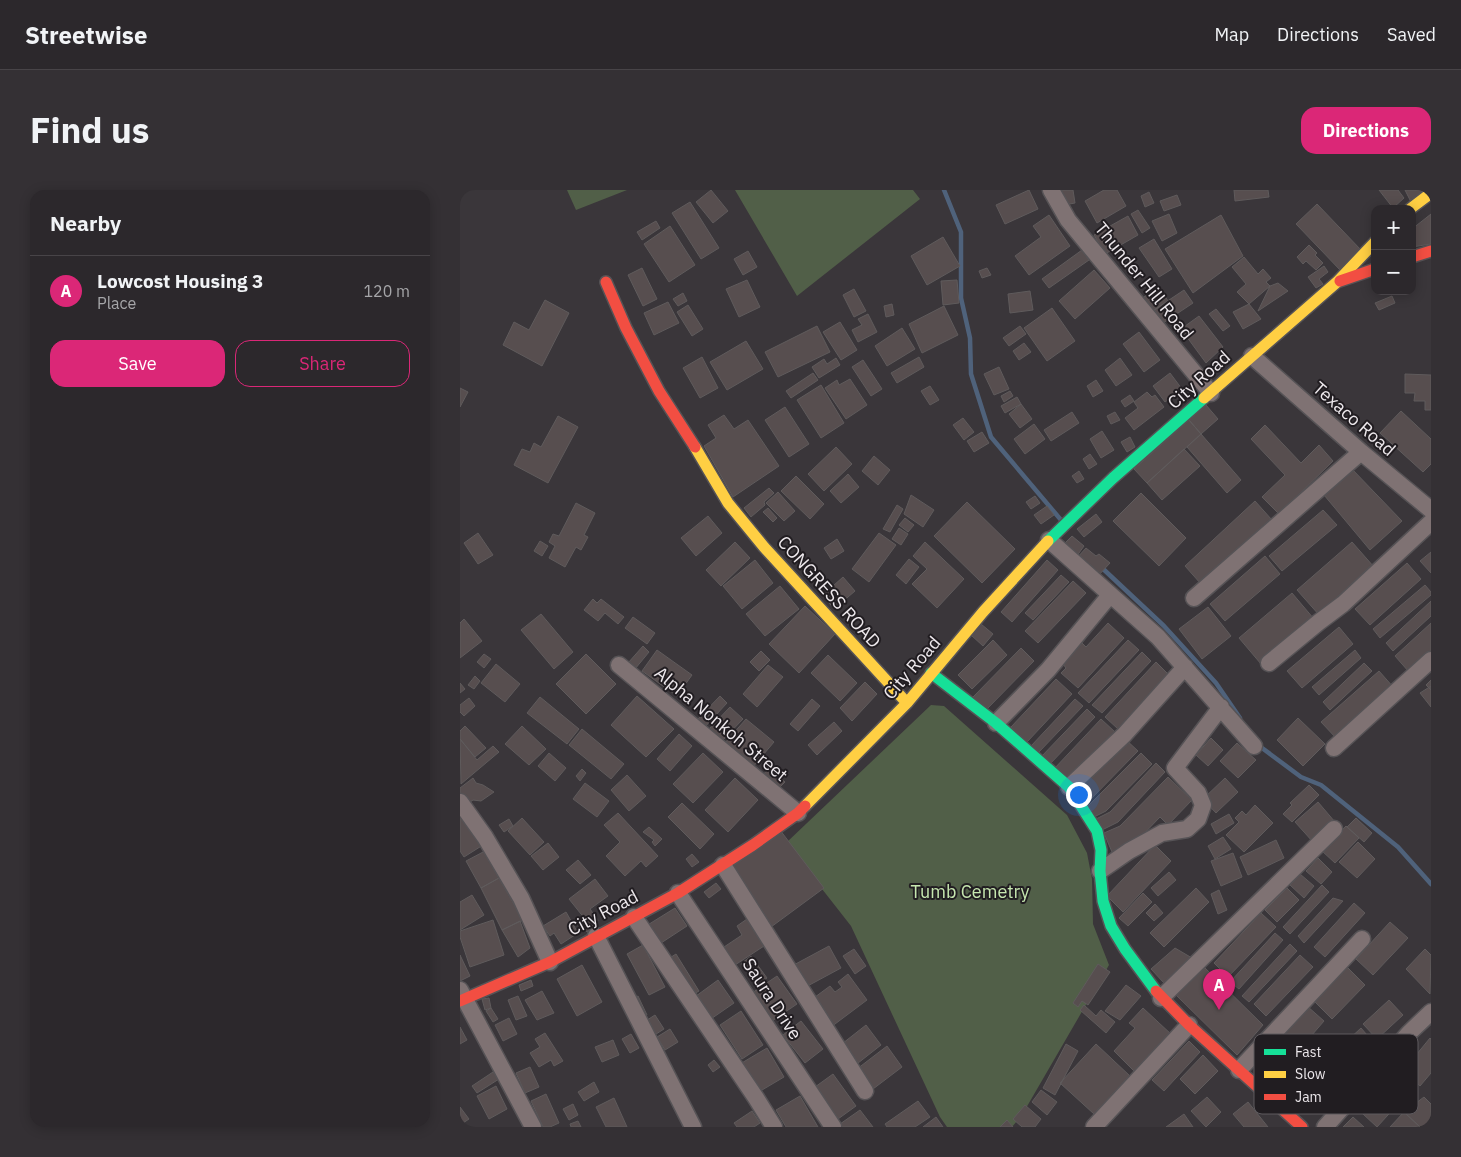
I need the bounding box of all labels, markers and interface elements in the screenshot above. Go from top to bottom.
text: Streetwise [25,19,147,51]
text: Map [1214,23,1249,46]
text: Directions [1277,23,1359,46]
text: Saved [1387,23,1436,46]
text: Find us [30,107,149,153]
button: Directions [1301,107,1431,154]
map controls [1371,205,1416,295]
button: + [1371,205,1416,250]
text: Nearby [50,209,121,237]
street label: Thunder Hill Road [1090,217,1199,344]
button: − [1371,250,1416,295]
text: Lowcost Housing 3 [97,269,263,293]
text: A [61,281,71,301]
text: 120 m [363,281,410,301]
text: Place [97,293,136,313]
button: Save [50,340,225,387]
button: Share [235,340,410,387]
street label: City Road [1163,345,1235,414]
street label: Texaco Road [1308,376,1400,461]
street label: CONGRESS ROAD [773,531,886,653]
street label: City Road [878,631,945,704]
street label: Alpha Nonkoh Street [650,661,793,786]
your location [1066,782,1092,808]
park label: Tumb Cemetry [911,880,1029,903]
street label: City Road [564,884,642,941]
street label: Saura Drive [738,954,807,1044]
pin: A [1203,969,1235,1010]
legend [1254,1034,1418,1114]
text: Fast [1295,1043,1321,1061]
text: Slow [1295,1065,1326,1083]
text: Jam [1295,1088,1322,1106]

